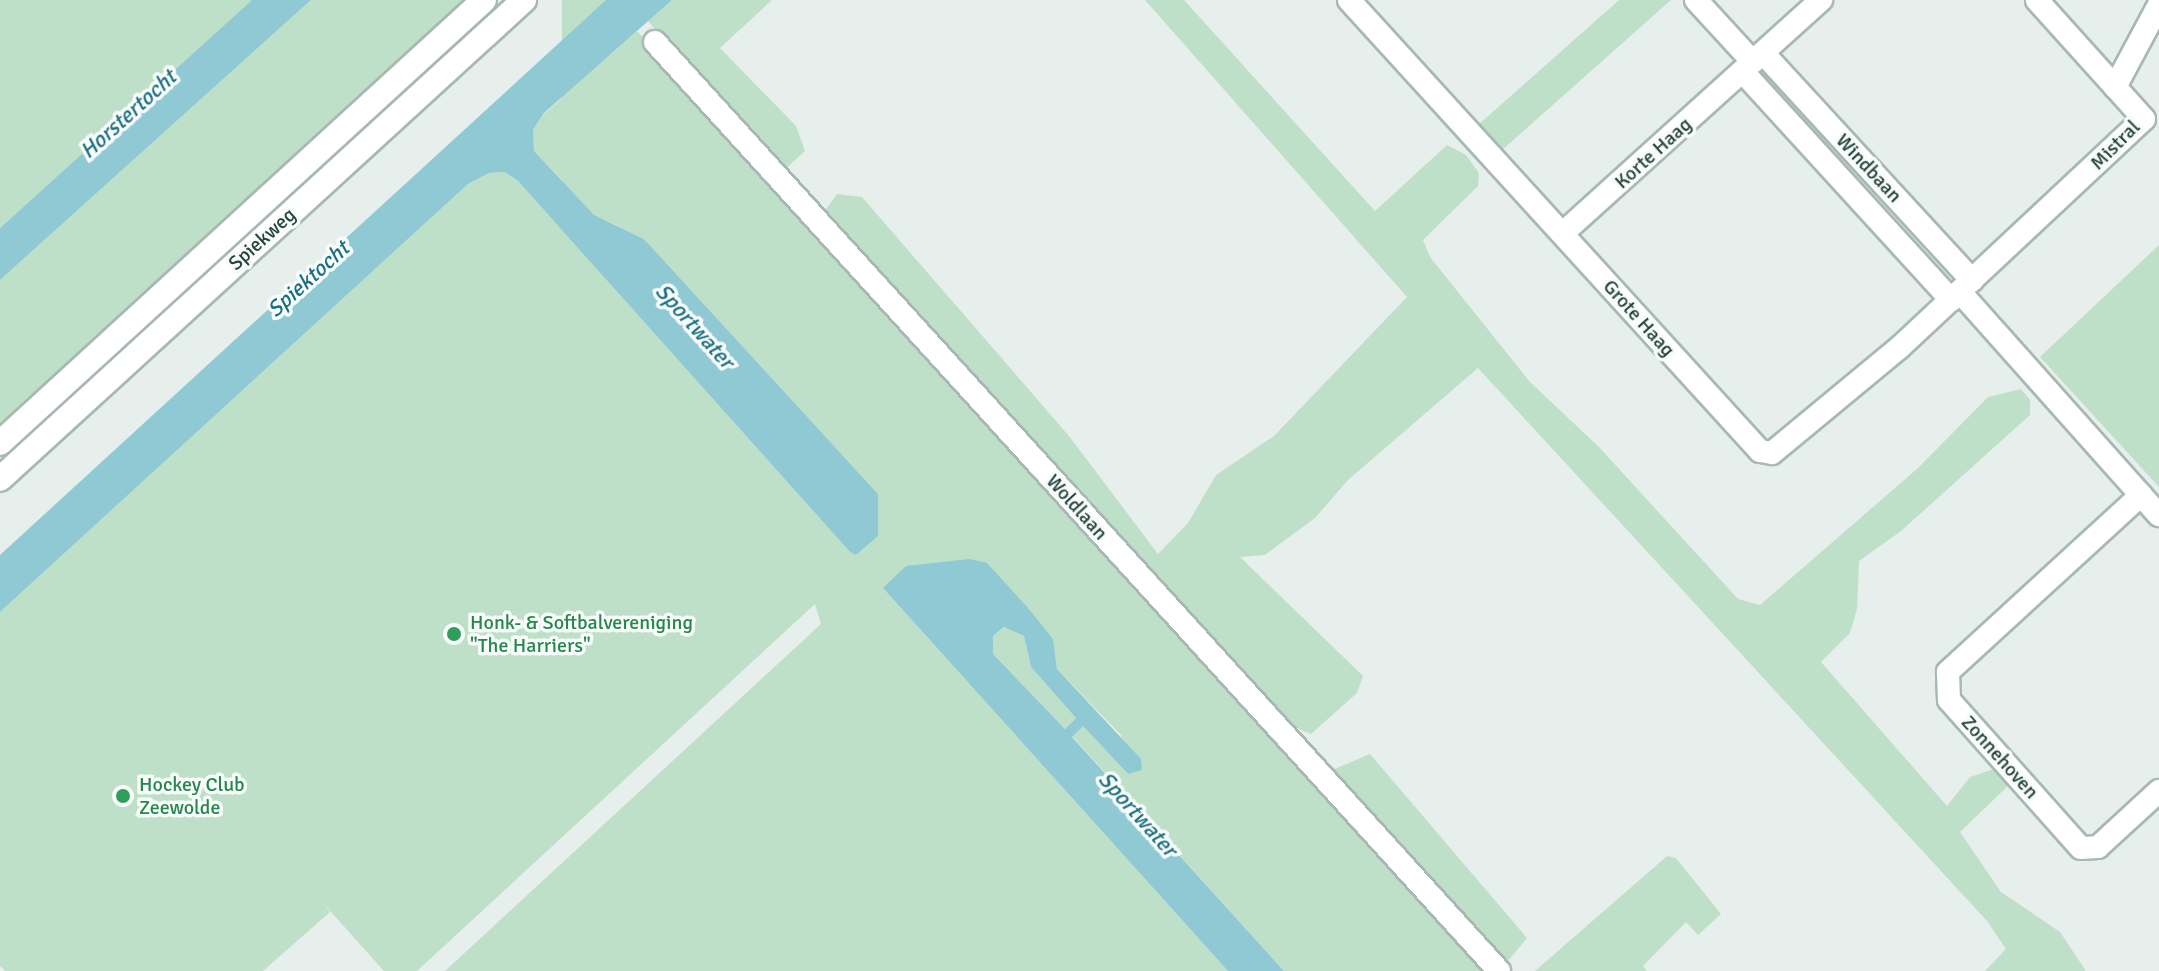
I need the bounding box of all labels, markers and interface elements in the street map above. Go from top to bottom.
water label: Horstertocht [75,64,181,164]
street label: Korte Haag [1610,112,1696,194]
street label: Mistral [2085,115,2145,175]
street label: Windbaan [1831,128,1907,208]
street label: Spiekweg [224,203,300,275]
water label: Spiektocht [262,235,354,323]
street label: Grote Haag [1598,274,1680,362]
water label: Sportwater [650,278,740,374]
street label: Woldlaan [1041,469,1113,545]
place label: Honk- & Softbalvereniging "The Harriers" [470,610,693,657]
marker: Honk- & Softbalvereniging "The Harriers" [445,625,463,643]
street label: Zonnehoven [1956,710,2044,804]
water label: Sportwater [1093,766,1183,862]
place label: Hockey Club Zeewolde [139,772,245,819]
marker: Hockey Club Zeewolde [114,787,132,805]

